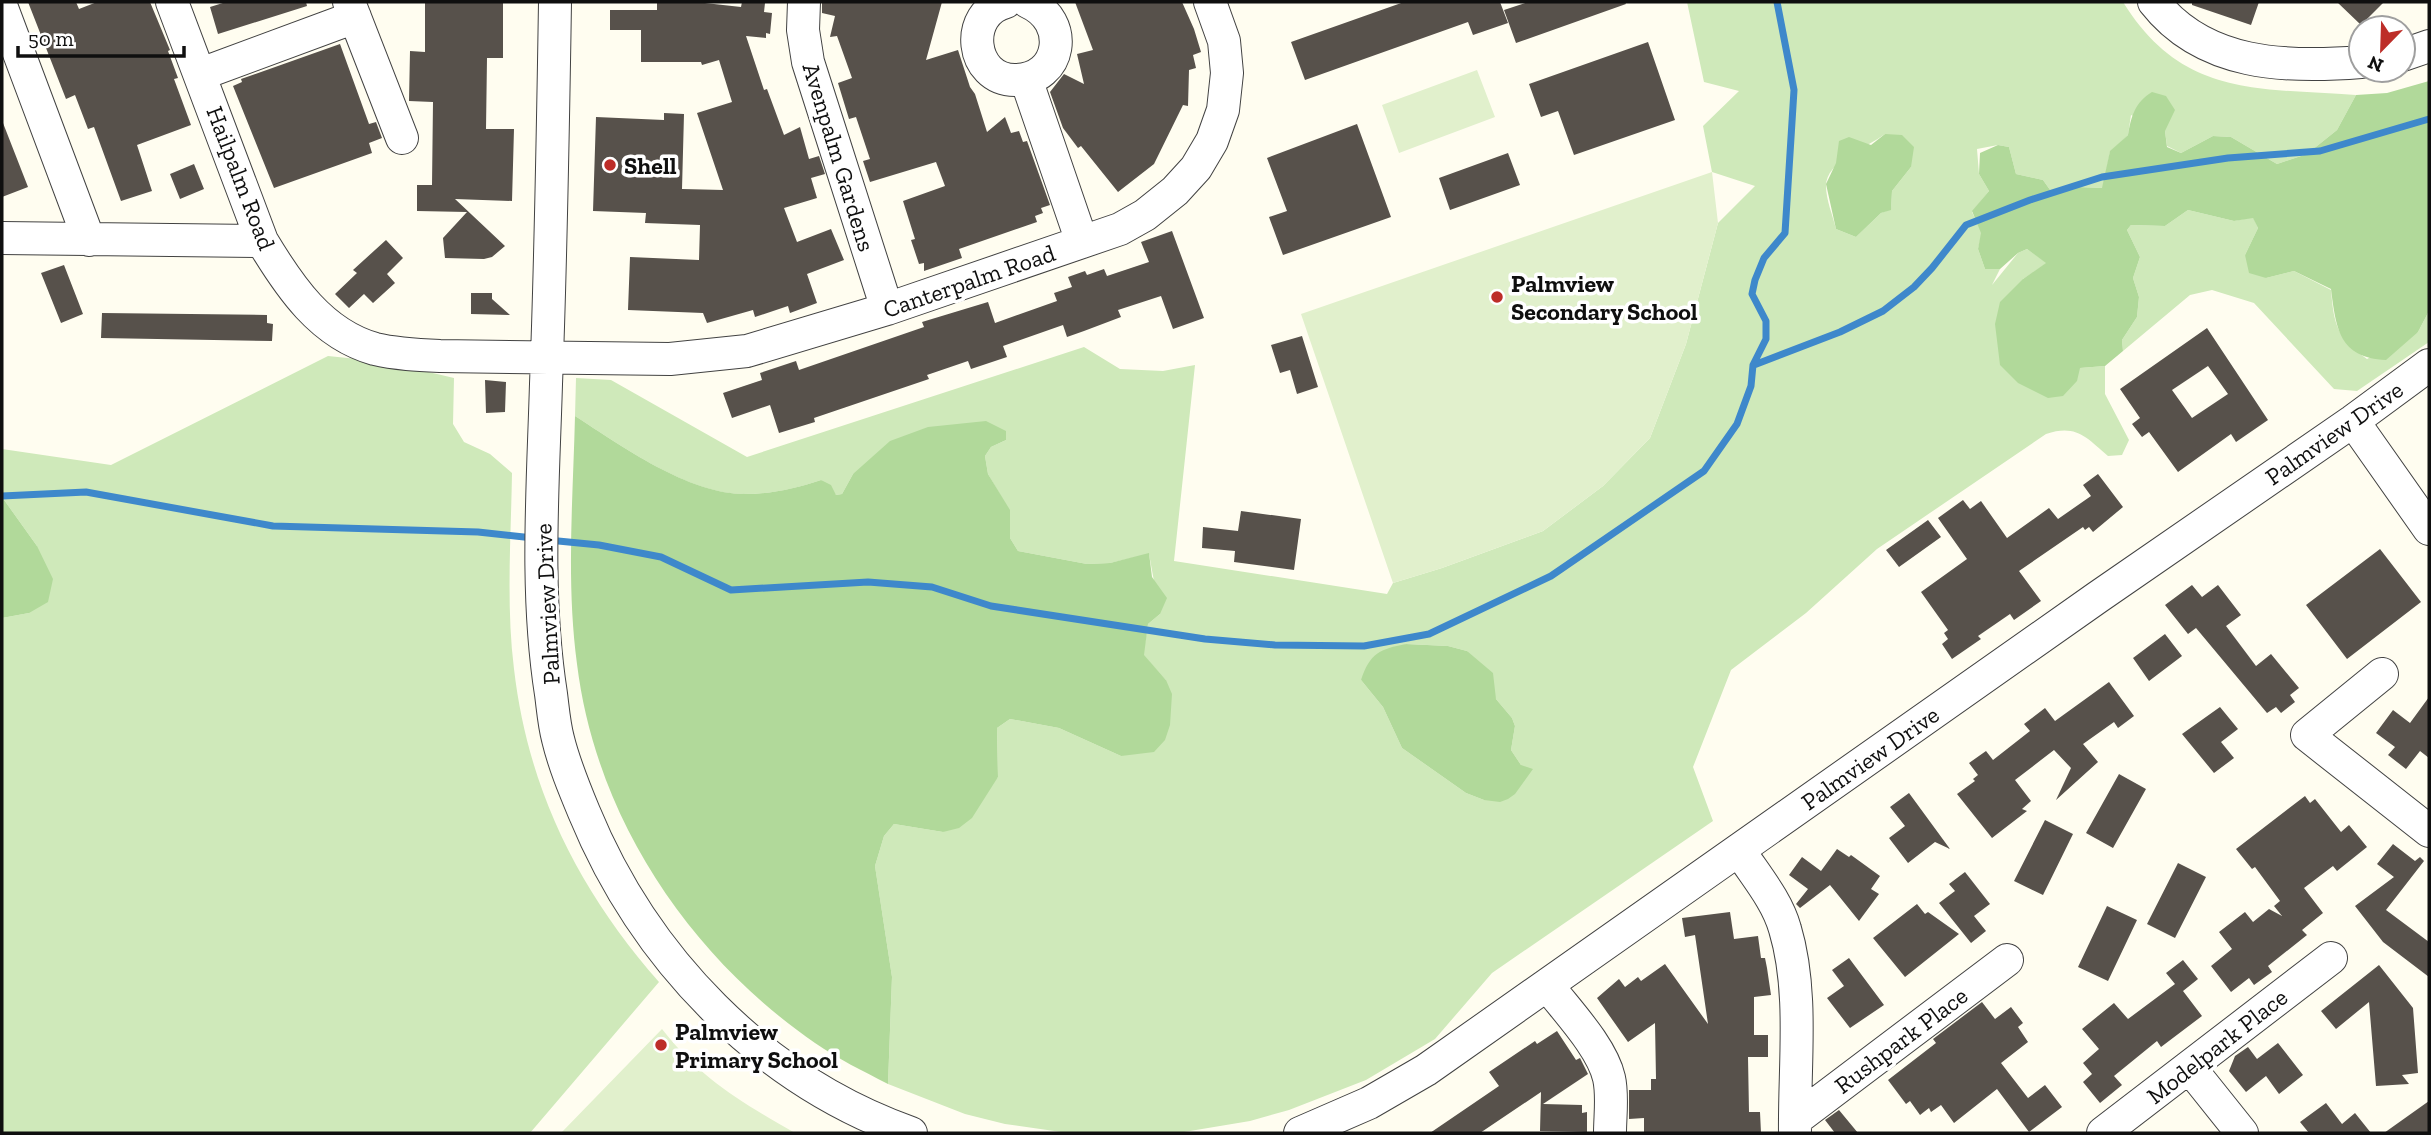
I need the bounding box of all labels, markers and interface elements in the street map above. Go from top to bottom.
scale bar [18,14,184,58]
north arrow [2347,14,2417,84]
text: 50 m [28,26,74,51]
text: N [2364,51,2387,78]
street label: Avenpalm Gardens [797,59,881,255]
street label: Hailpalm Road [200,102,282,254]
place label: Shell [624,151,677,180]
marker: Shell [602,157,618,173]
street label: Canterpalm Road [879,238,1059,324]
place label: Palmview Secondary School [1511,269,1698,326]
marker: Palmview Secondary School [1489,289,1505,305]
street label: Palmview Drive [2260,375,2408,491]
street label: Palmview Drive [528,523,566,685]
street label: Palmview Drive [1796,700,1944,816]
street label: Rushpark Place [1829,981,1973,1099]
street label: Modelpark Place [2141,982,2293,1110]
place label: Palmview Primary School [675,1017,838,1074]
marker: Palmview Primary School [653,1037,669,1053]

